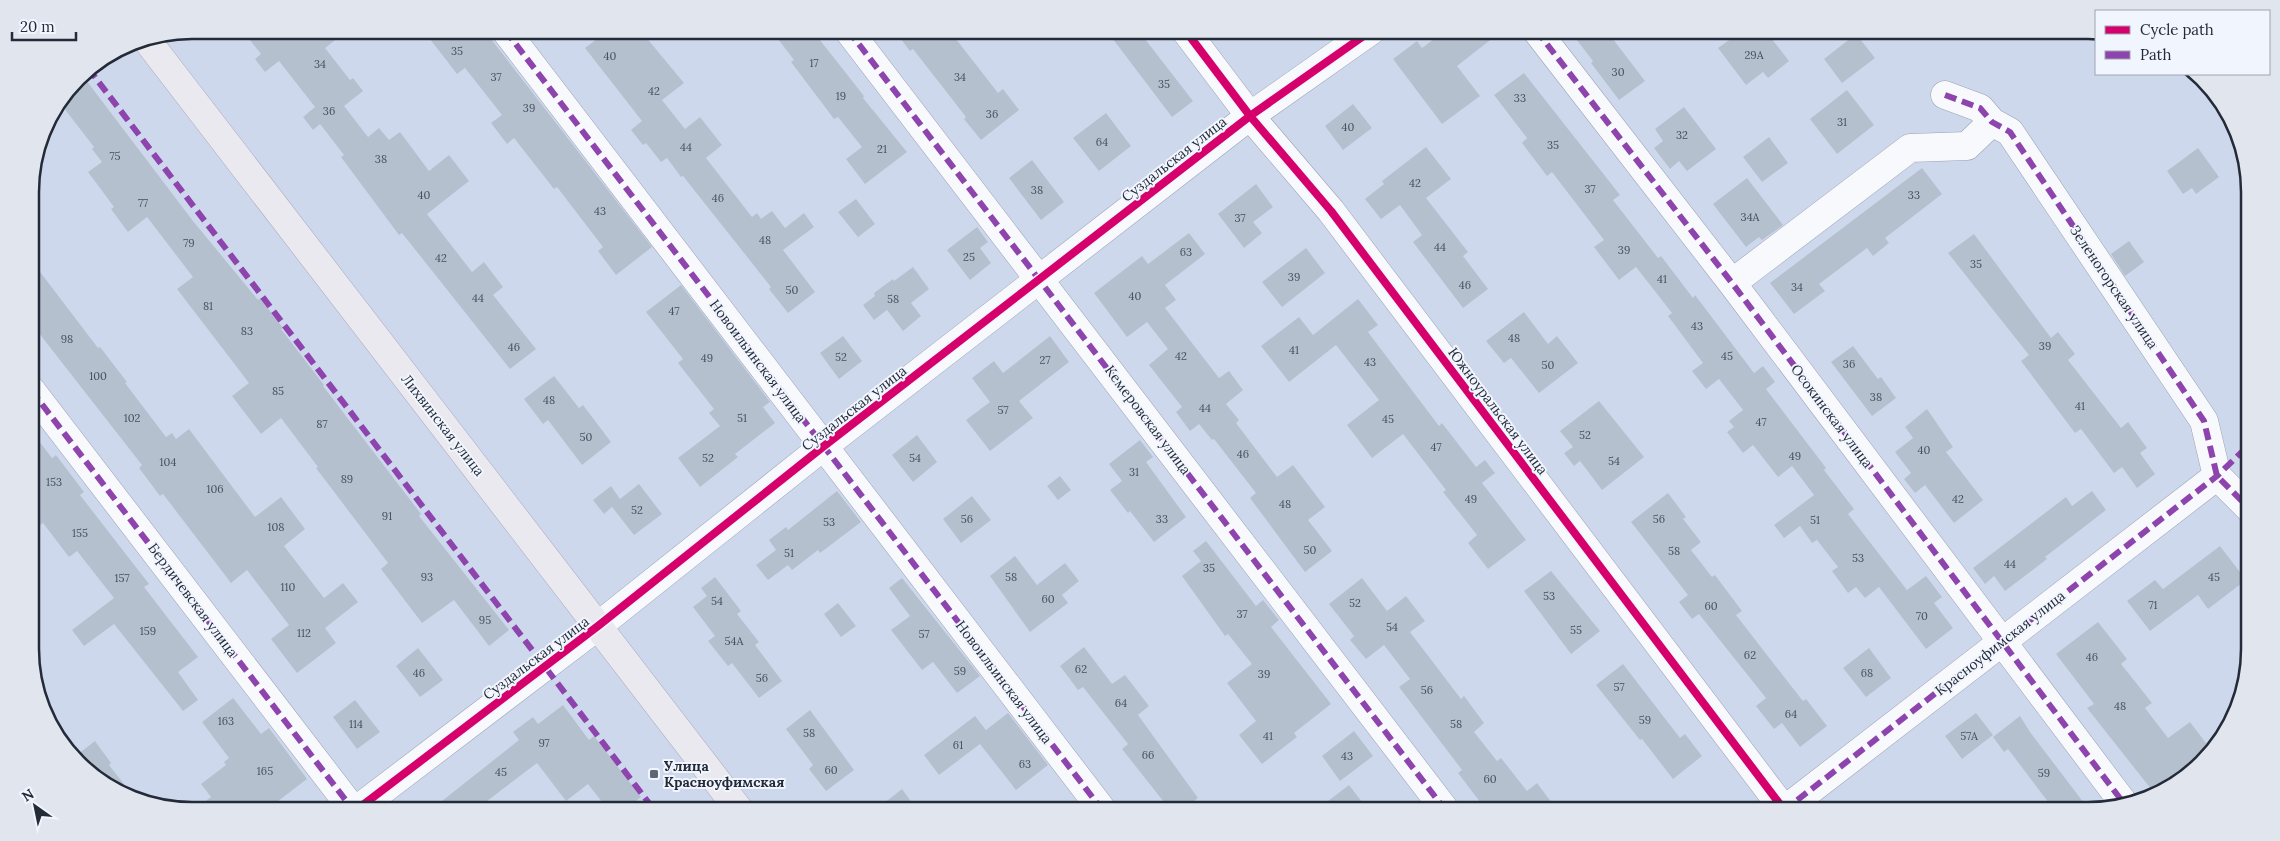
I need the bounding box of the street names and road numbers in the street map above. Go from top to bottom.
street label: Суздальская улица [1118,112,1230,206]
street label: Зеленогорская улица [2066,222,2162,352]
street label: Новоильинская улица [706,296,810,426]
street label: Южноуральская улица [1444,344,1552,478]
street label: Суздальская улица [798,361,910,455]
street label: Осокинская улица [1787,361,1877,471]
street label: Кемеровская улица [1101,362,1195,478]
street label: Лихвинская улица [398,370,488,480]
street label: Бердичевская улица [144,539,242,661]
street label: Красноуфимская улица [1931,587,2069,699]
street label: Суздальская улица [479,612,593,704]
street label: Новоильинская улица [952,617,1056,747]

